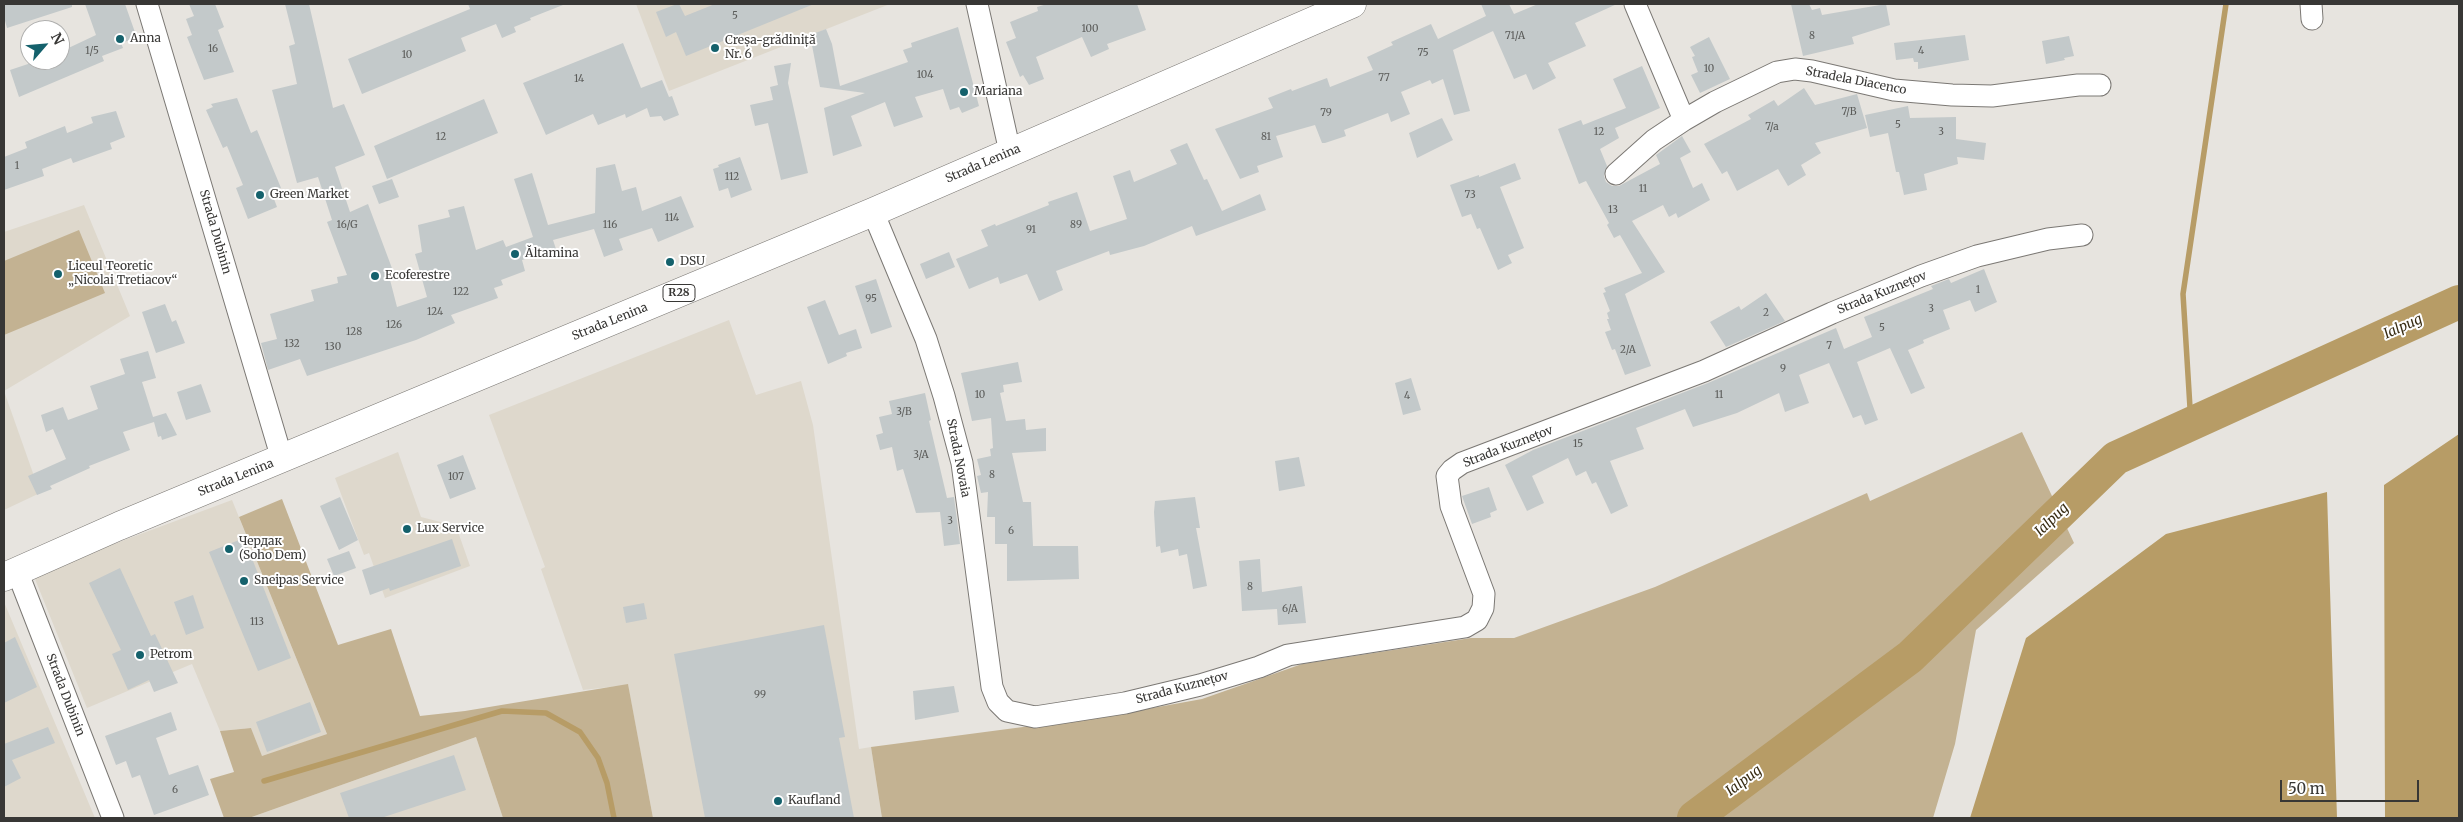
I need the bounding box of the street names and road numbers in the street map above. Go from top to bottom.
street label: Stradela Diacenco [1804,64,1908,98]
street label: Strada Lenina [943,142,1023,186]
street label: Strada Dubinin [196,188,234,276]
street label: Strada Kuznețov [1835,269,1929,317]
road number: R28 [663,284,695,302]
street label: Strada Lenina [570,300,650,344]
street label: Strada Novaia [943,417,973,499]
street label: Strada Kuznețov [1461,423,1555,471]
street label: Strada Lenina [196,456,276,500]
street label: Strada Dubinin [43,652,87,738]
street label: Strada Kuznețov [1134,669,1230,707]

